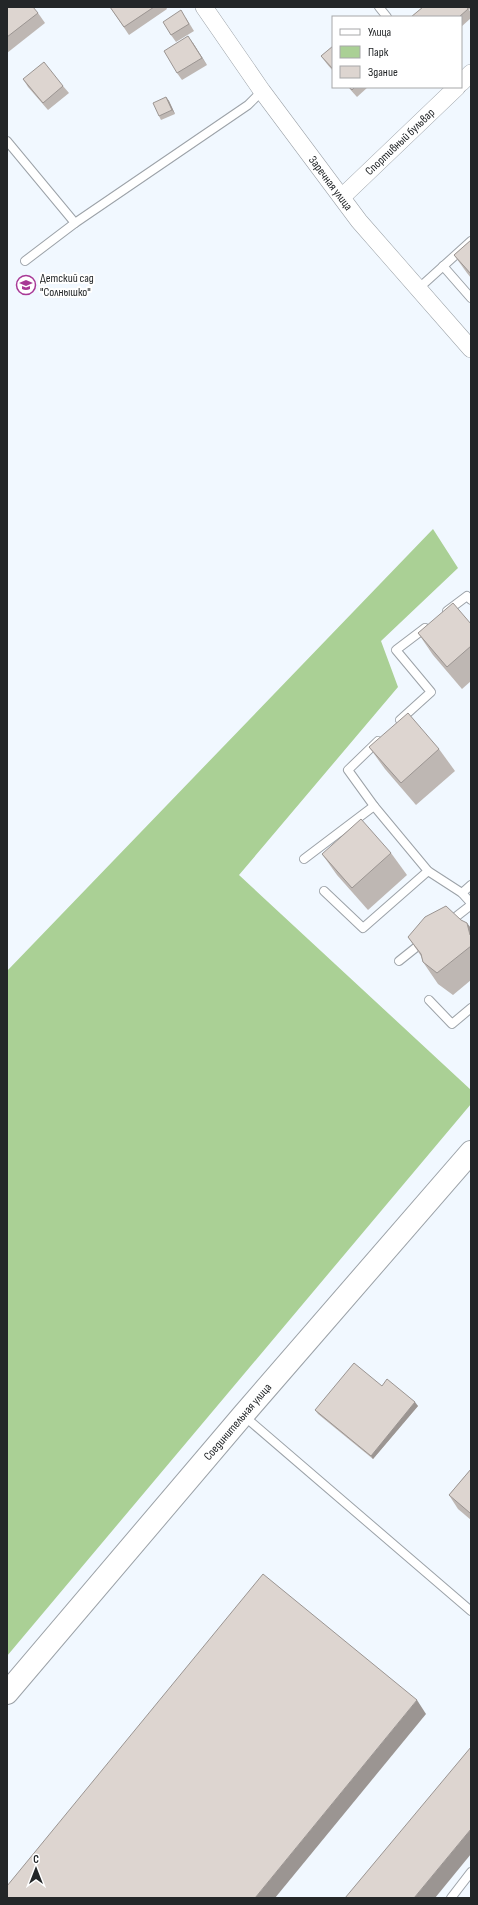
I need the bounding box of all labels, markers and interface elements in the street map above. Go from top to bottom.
legend [332,16,462,88]
text: Улица [368,25,392,40]
text: Парк [368,45,389,60]
text: Здание [368,65,398,80]
street label: Спортивный бульвар [362,105,438,179]
street label: Заречная улица [305,153,356,214]
place label: Детский сад "Солнышко" [40,271,94,300]
school or university icon: Детский сад "Солнышко" [15,274,37,296]
street label: Соединительная улица [201,1380,275,1464]
north arrow [16,1849,56,1889]
text: С [33,1853,39,1866]

